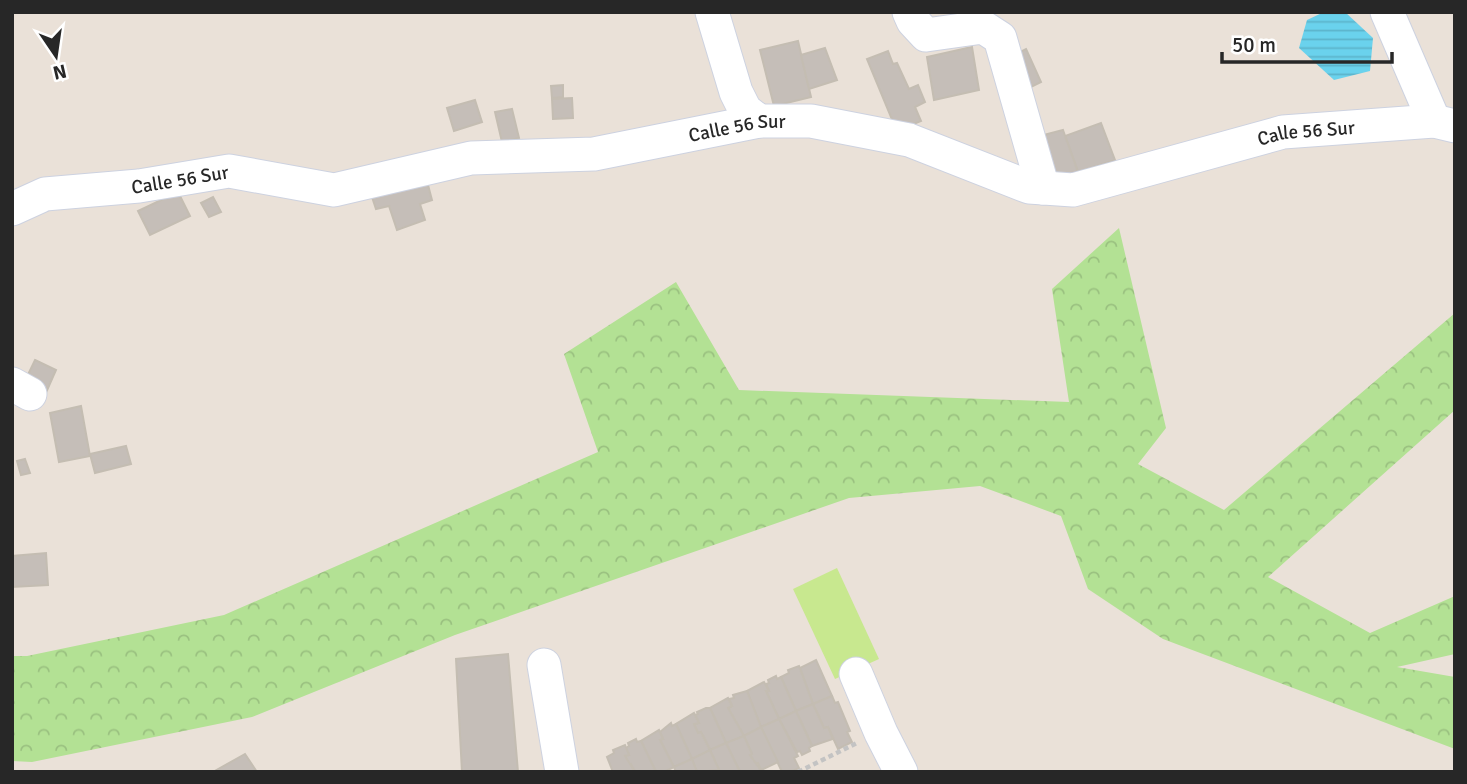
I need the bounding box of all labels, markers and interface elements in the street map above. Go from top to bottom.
north arrow [21,21,91,91]
scale bar [1222,21,1392,65]
text: 50 m [1232,32,1276,58]
text: N [50,58,69,85]
street label: Calle 56 Sur [687,110,786,148]
street label: Calle 56 Sur [1255,116,1356,152]
street label: Calle 56 Sur [130,160,230,200]

